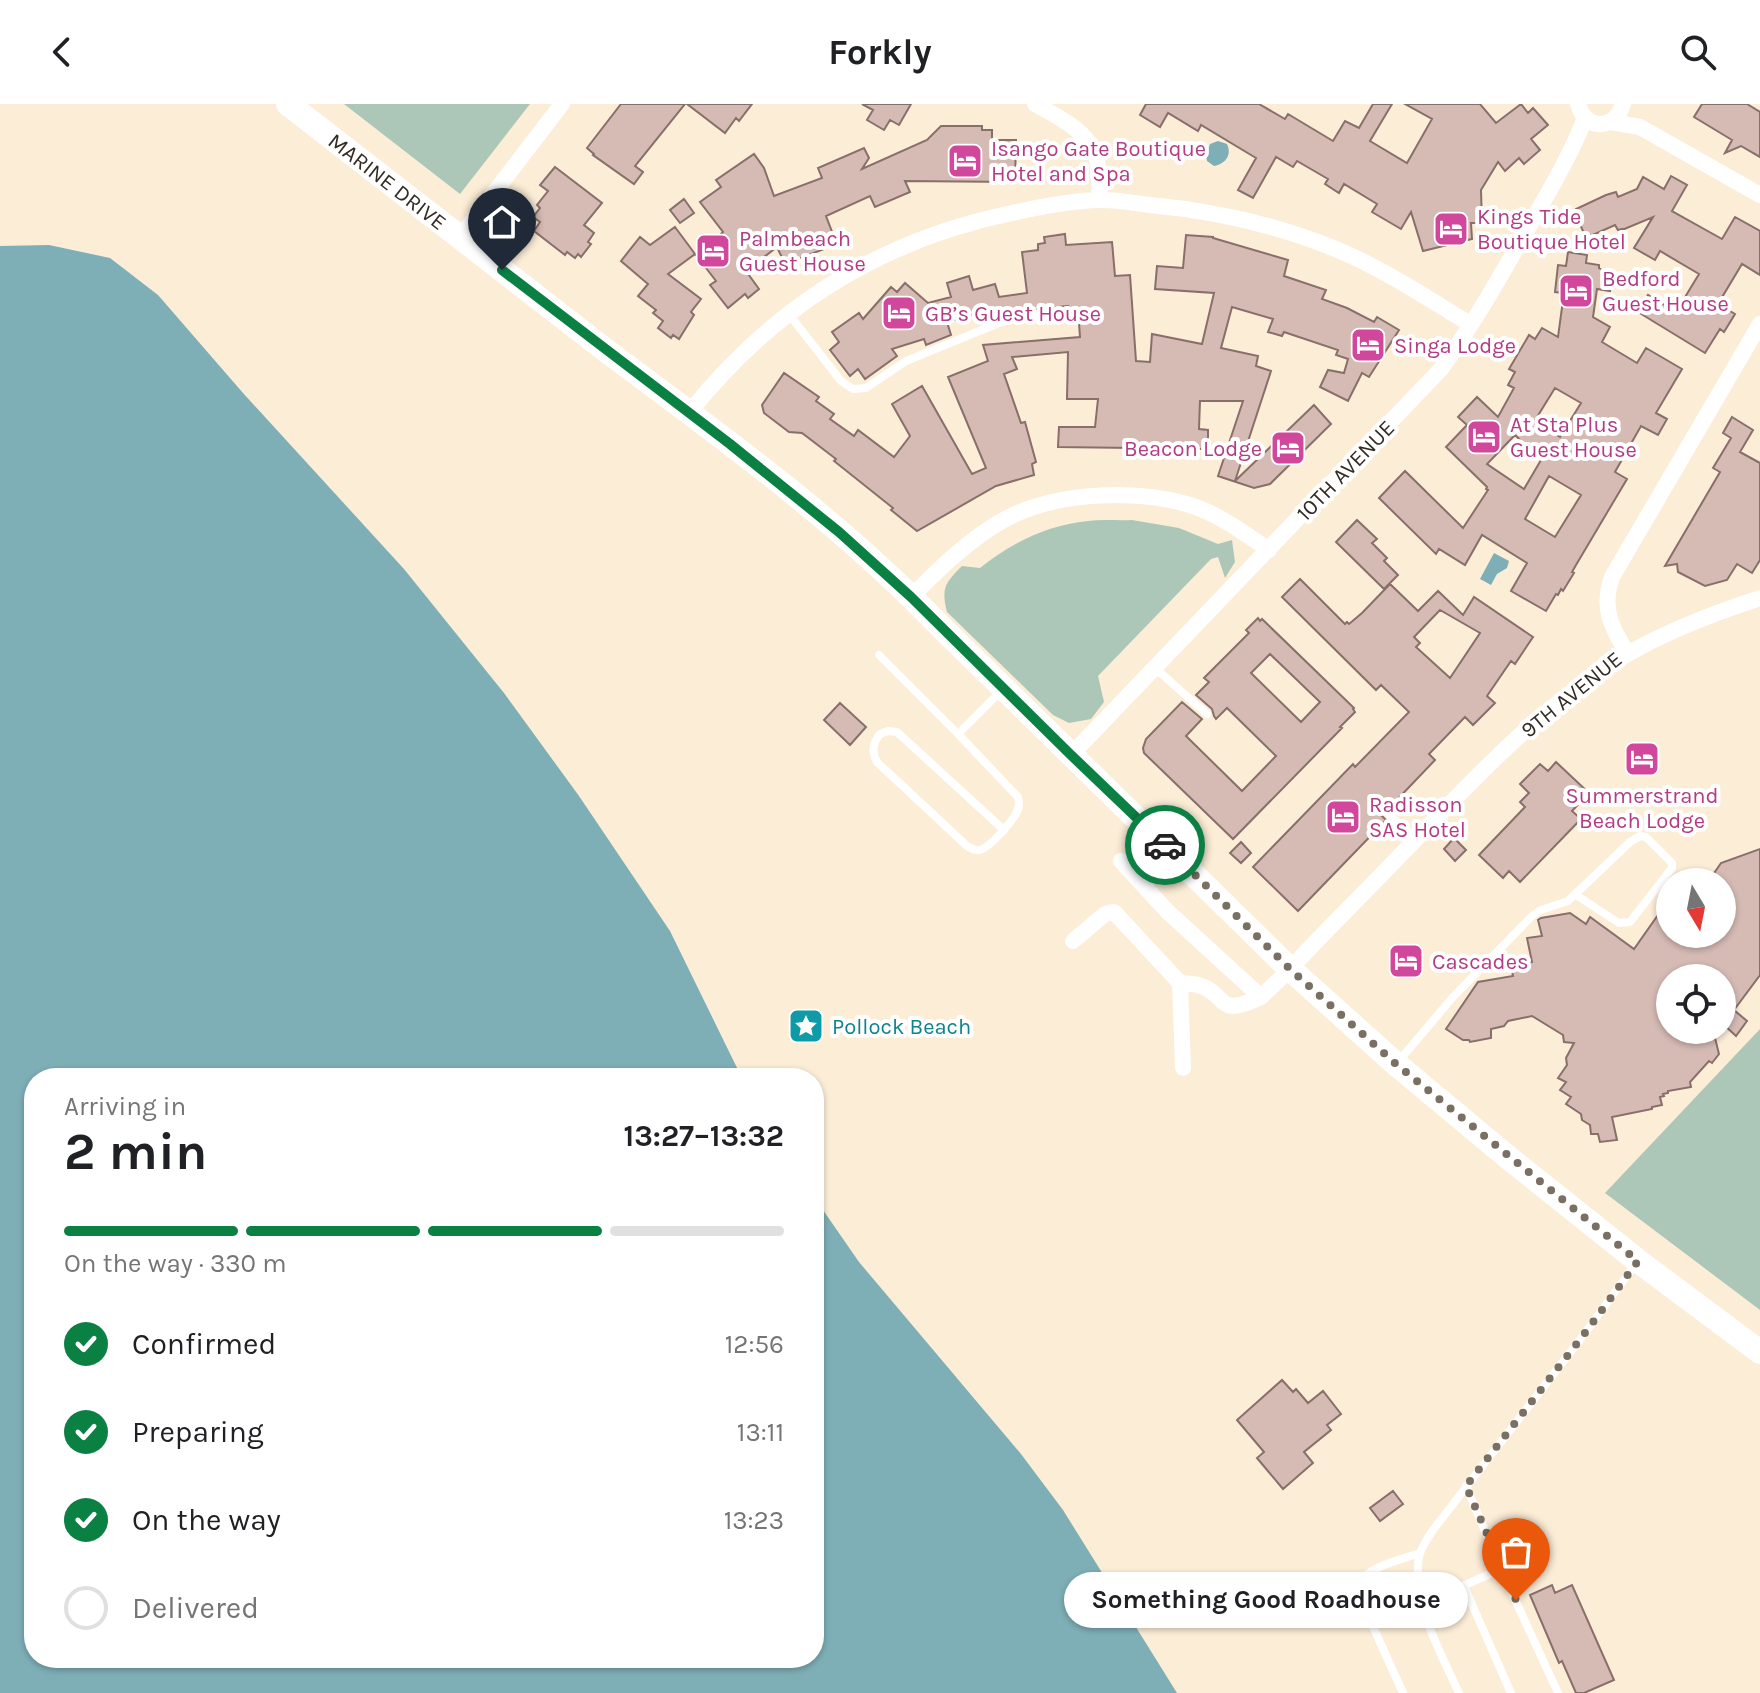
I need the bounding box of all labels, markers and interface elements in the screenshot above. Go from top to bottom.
icon: back [40,30,84,74]
icon: search [1676,30,1720,74]
text: Forkly [828,31,932,73]
street label: MARINE DRIVE [323,128,451,236]
place label: Isango Gate Boutique Hotel and Spa [991,136,1206,187]
hotel icon: Isango Gate Boutique Hotel and Spa [946,142,984,180]
pin [468,188,536,270]
icon: home [480,200,524,244]
place label: Kings Tide Boutique Hotel [1477,204,1626,255]
hotel icon: Kings Tide Boutique Hotel [1432,210,1470,248]
place label: Palmbeach Guest House [739,226,866,277]
hotel icon: Palmbeach Guest House [694,232,732,270]
place label: Bedford Guest House [1602,266,1729,317]
hotel icon: Bedford Guest House [1557,272,1595,310]
hotel icon: GB’s Guest House [880,294,918,332]
place label: GB’s Guest House [925,301,1101,327]
hotel icon: Singa Lodge [1349,326,1387,364]
place label: Singa Lodge [1394,333,1516,359]
place label: At Sta Plus Guest House [1510,412,1637,463]
street label: 10TH AVENUE [1291,415,1400,526]
hotel icon: At Sta Plus Guest House [1465,418,1503,456]
hotel icon: Beacon Lodge [1269,429,1307,467]
place label: Beacon Lodge [1124,436,1262,462]
street label: 9TH AVENUE [1516,646,1627,743]
hotel icon: Summerstrand Beach Lodge [1623,740,1661,778]
place label: Summerstrand Beach Lodge [1565,783,1719,834]
place label: Radisson SAS Hotel [1369,792,1466,843]
hotel icon: Radisson SAS Hotel [1324,798,1362,836]
courier [1125,805,1205,885]
icon: car [1143,823,1187,867]
north arrow [1656,868,1736,948]
map controls [1656,868,1736,1044]
hotel icon: Cascades [1387,942,1425,980]
place label: Cascades [1432,949,1529,975]
button: locate [1656,964,1736,1044]
place icon: Pollock Beach [787,1007,825,1045]
place label: Pollock Beach [832,1014,971,1040]
text: Arriving in [64,1091,186,1122]
text: 13:27–13:32 [623,1118,784,1154]
text: 2 min [64,1121,207,1182]
text: On the way · 330 m [64,1248,287,1279]
icon: check [64,1322,108,1366]
text: Confirmed [132,1326,276,1362]
text: 12:56 [725,1329,784,1360]
icon: check [64,1410,108,1454]
text: Preparing [132,1414,264,1450]
text: 13:11 [737,1417,784,1448]
icon: check [64,1498,108,1542]
text: On the way [132,1502,281,1538]
text: 13:23 [724,1505,784,1536]
pin [1482,1518,1550,1600]
icon: bag [1494,1530,1538,1574]
callout: Something Good Roadhouse [1064,1572,1468,1628]
text: Something Good Roadhouse [1091,1584,1441,1615]
text: Delivered [132,1590,259,1626]

